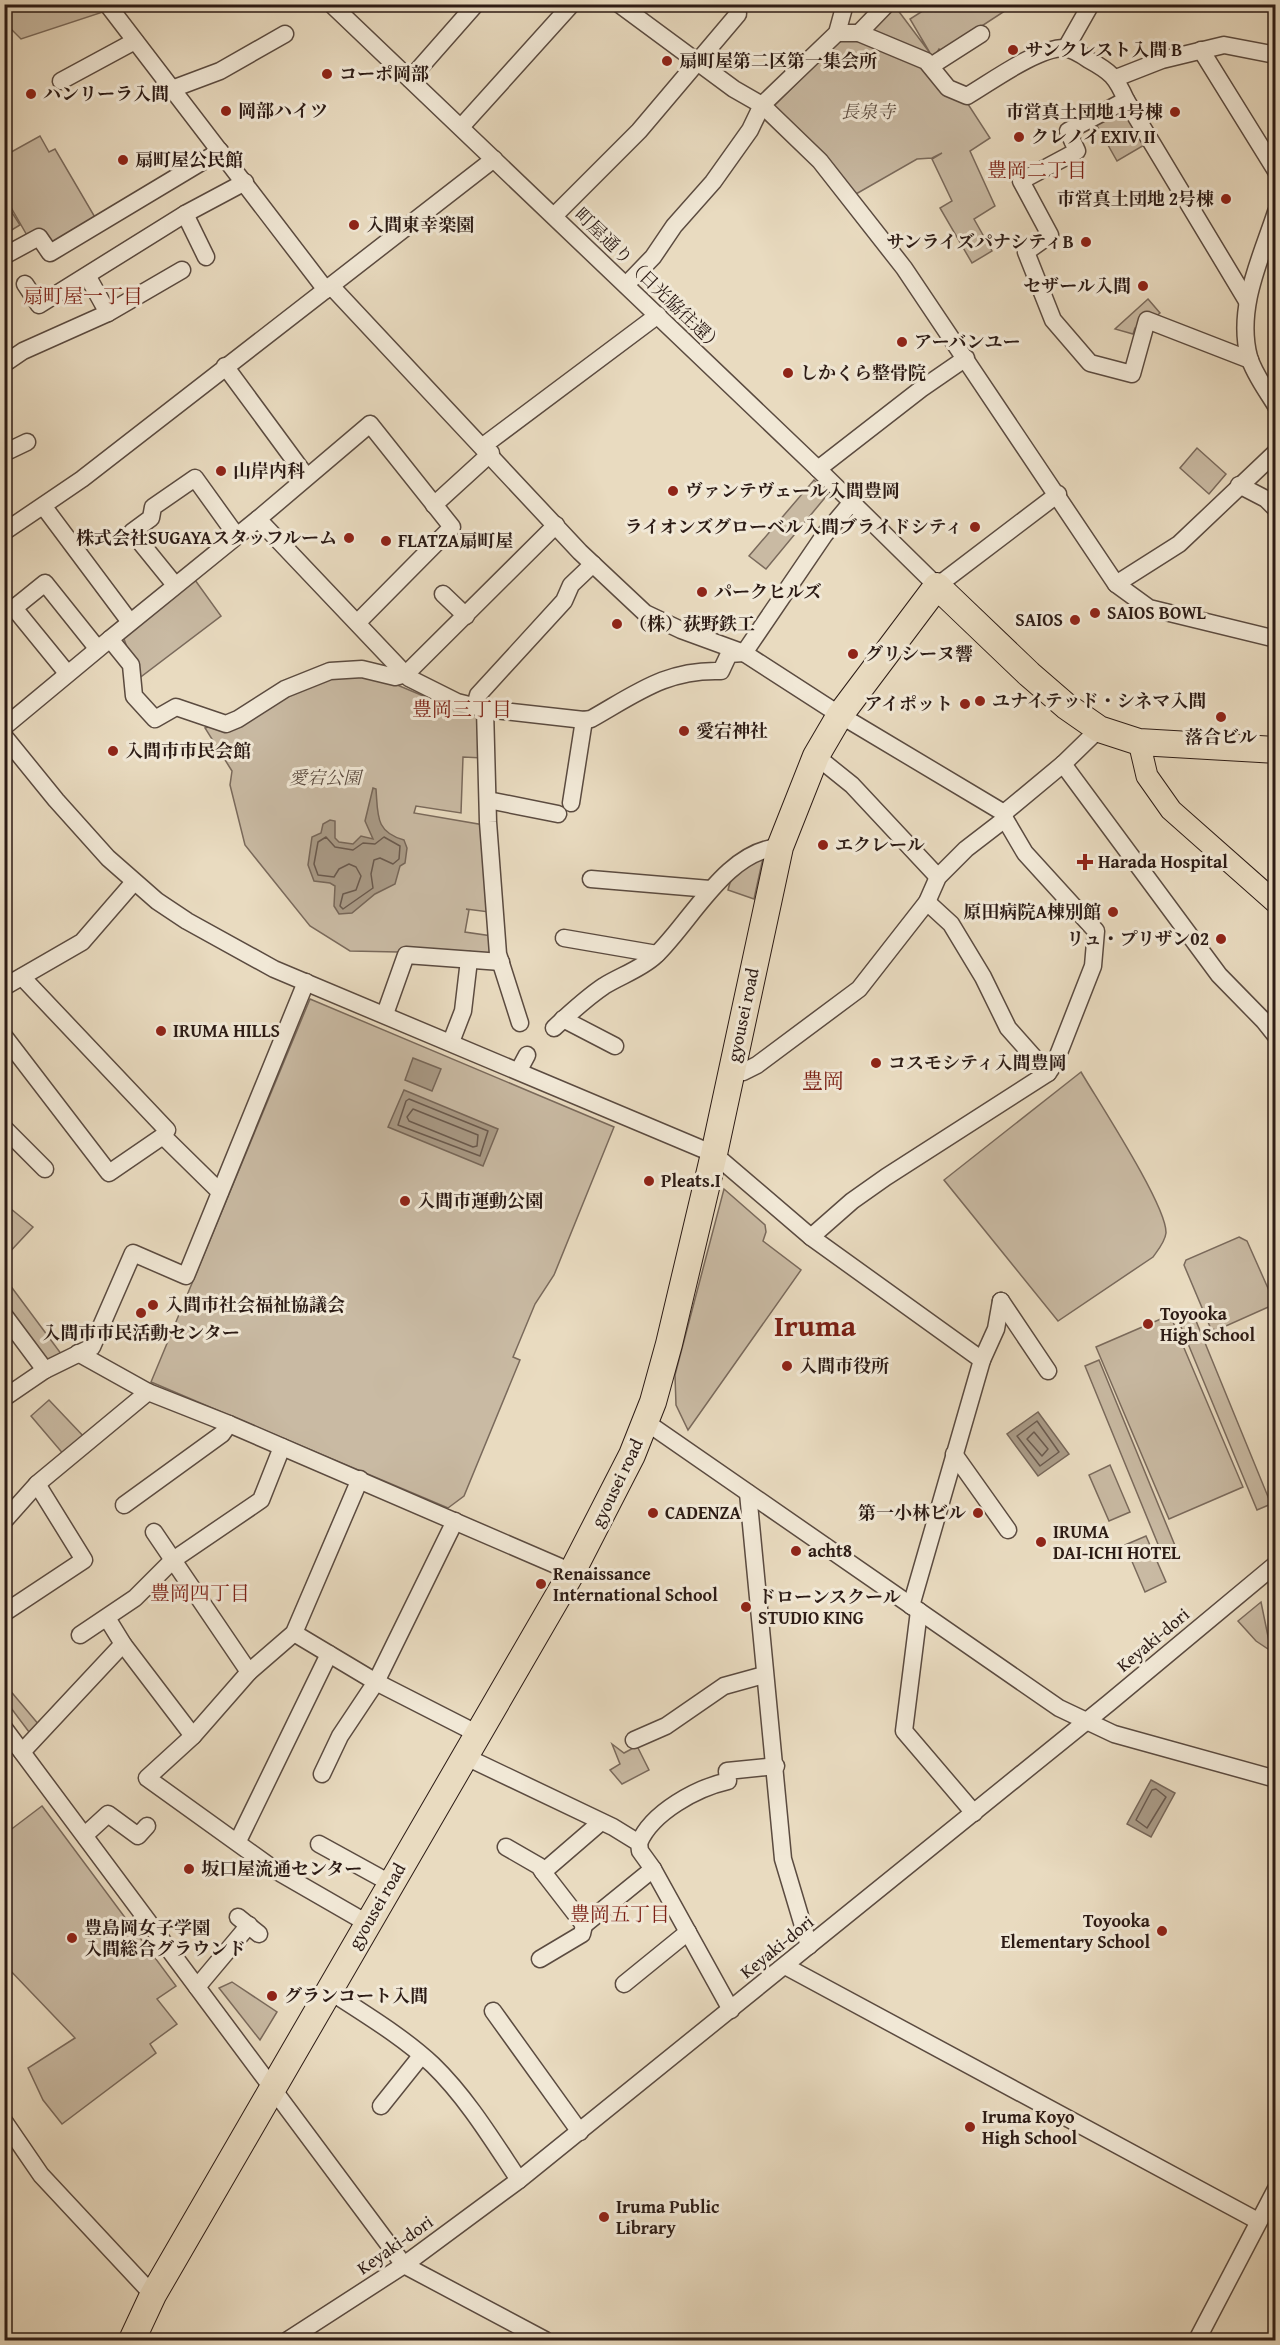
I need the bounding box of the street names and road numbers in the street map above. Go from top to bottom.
street label: 町屋通り（日光脇往還） [569,201,730,358]
street label: gyousei road [719,965,766,1064]
street label: gyousei road [583,1434,650,1532]
street label: Keyaki-dori [1110,1601,1195,1678]
street label: gyousei road [341,1857,412,1954]
street label: Keyaki-dori [734,1908,819,1985]
street label: Keyaki-dori [351,2208,438,2281]

